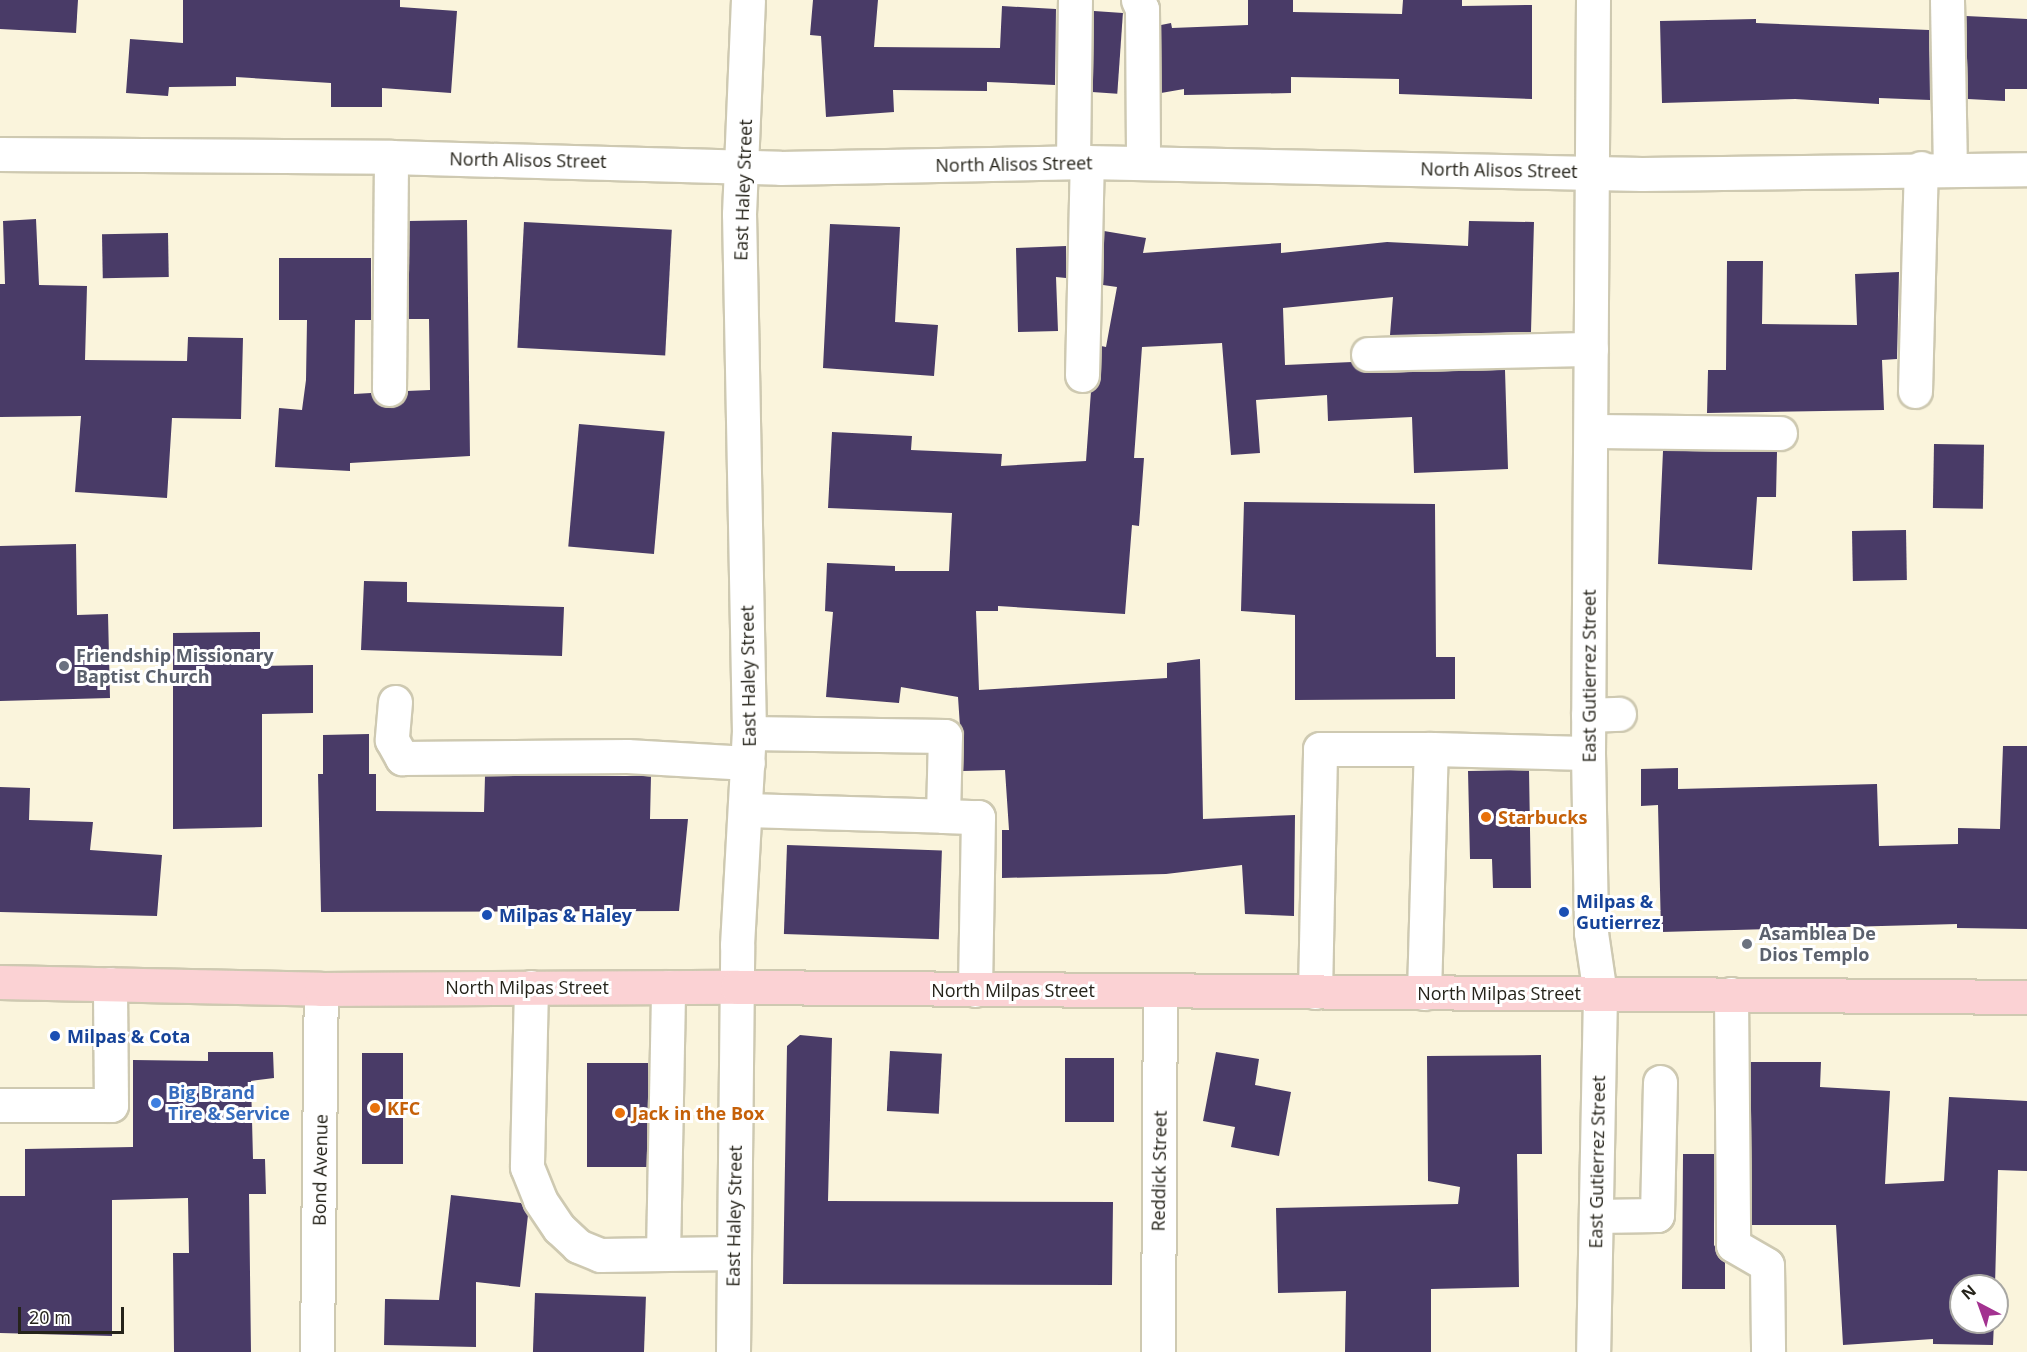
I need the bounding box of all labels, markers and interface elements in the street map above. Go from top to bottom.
street label: East Haley Street [730,119,756,261]
street label: North Alisos Street [449,148,607,172]
street label: North Alisos Street [935,152,1093,176]
street label: North Alisos Street [1420,158,1578,182]
street label: East Gutierrez Street [1578,589,1600,763]
street label: East Haley Street [736,605,760,747]
place label: Friendship Missionary Baptist Church [76,645,274,688]
marker: Friendship Missionary Baptist Church [57,659,71,673]
place label: Starbucks [1498,806,1587,828]
marker: Starbucks [1479,810,1493,824]
place label: Milpas & Gutierrez [1576,891,1661,934]
place label: Milpas & Haley [499,904,632,926]
marker: Milpas & Gutierrez [1557,905,1571,919]
marker: Milpas & Haley [480,908,494,922]
place label: Asamblea De Dios Templo [1759,923,1876,966]
marker: Asamblea De Dios Templo [1740,937,1754,951]
street label: North Milpas Street [445,976,609,998]
street label: North Milpas Street [931,979,1095,1001]
street label: North Milpas Street [1417,982,1581,1004]
place label: Milpas & Cota [67,1025,190,1047]
marker: Milpas & Cota [48,1029,62,1043]
street label: East Gutierrez Street [1585,1075,1609,1249]
place label: Big Brand Tire & Service [168,1082,290,1124]
marker: Big Brand Tire & Service [149,1096,163,1110]
place label: KFC [387,1097,420,1119]
marker: KFC [368,1101,382,1115]
place label: Jack in the Box [632,1102,765,1124]
marker: Jack in the Box [613,1106,627,1120]
street label: Reddick Street [1147,1110,1171,1232]
street label: Bond Avenue [308,1114,332,1226]
street label: East Haley Street [722,1145,746,1287]
north arrow [1949,1274,2009,1334]
text: N [1956,1279,1981,1305]
scale bar [21,1295,128,1333]
text: 20 m [29,1305,71,1329]

